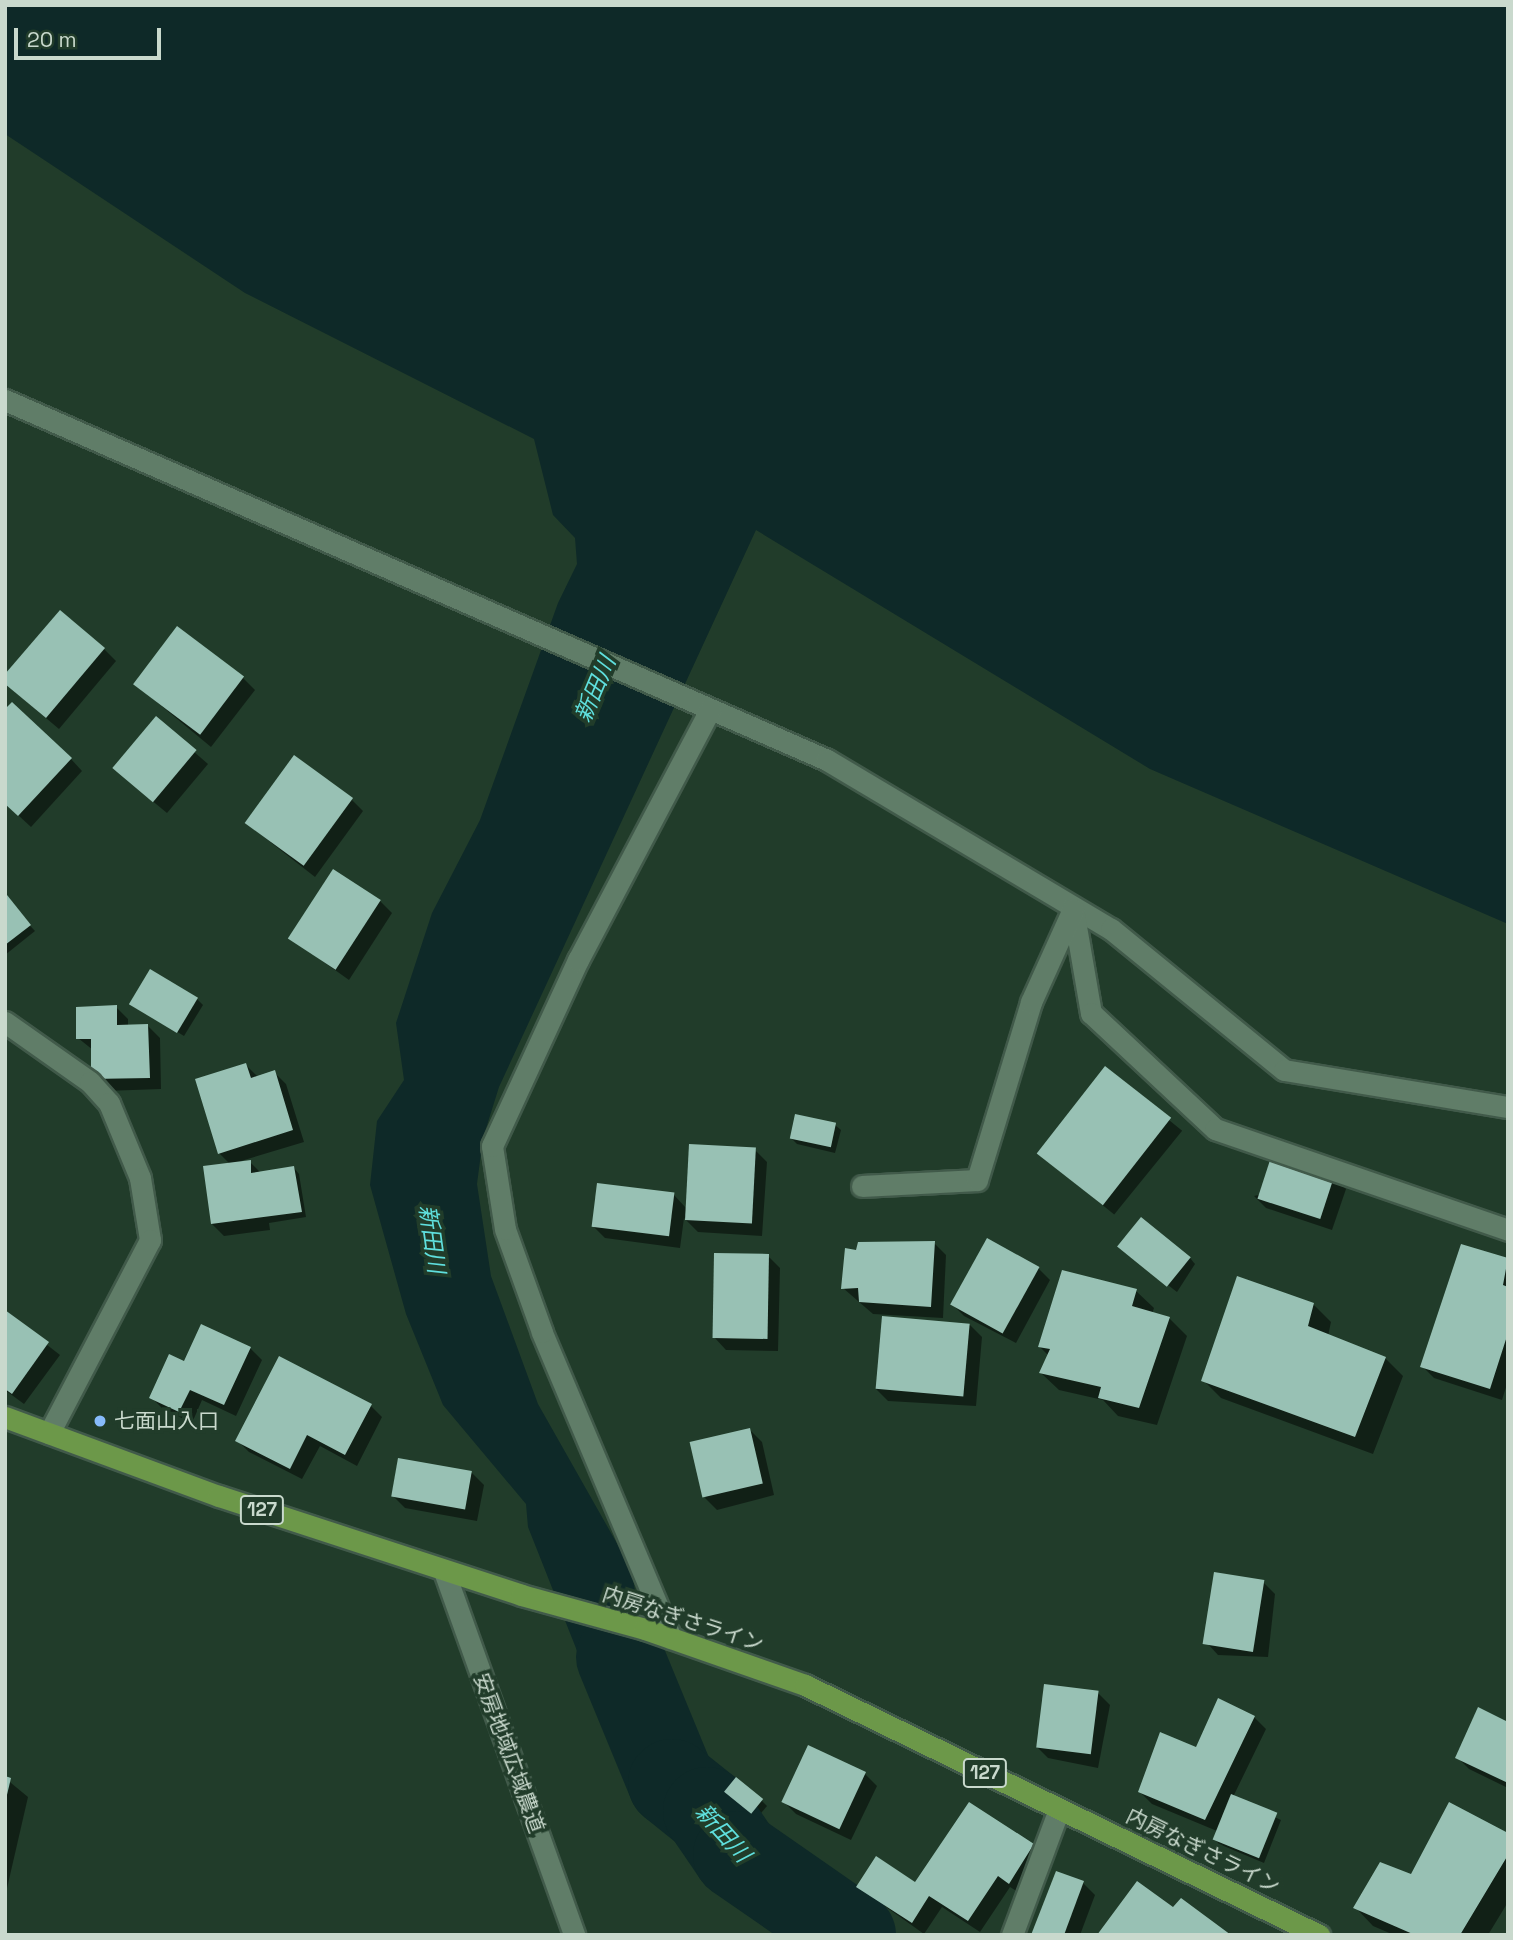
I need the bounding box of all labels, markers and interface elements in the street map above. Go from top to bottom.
scale bar [18,14,164,58]
text: 20 m [27,26,77,53]
water label: 新田川 [569,652,621,726]
water label: 新田川 [414,1203,450,1275]
place label: 七面山入口 [114,1408,219,1434]
marker: 七面山入口 [92,1413,108,1429]
road number: 127 [239,1494,285,1526]
street label: 内房なぎさライン [599,1581,767,1657]
street label: 安房地域広域農道 [468,1670,550,1836]
road number: 127 [962,1758,1008,1788]
water label: 新田川 [690,1798,756,1868]
street label: 内房なぎさライン [1122,1803,1284,1899]

